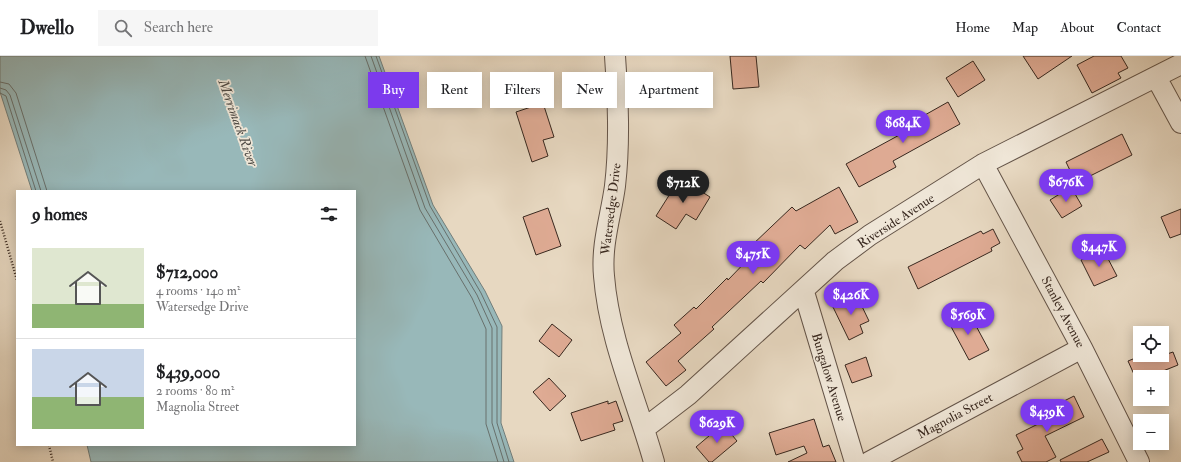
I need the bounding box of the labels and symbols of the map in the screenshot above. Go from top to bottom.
water label: Merrimack River [214,76,262,170]
pin: $684K [875,110,931,144]
street label: Watersedge Drive [597,162,625,257]
pin: $676K [1038,169,1094,203]
pin: $712K [655,170,711,204]
street label: Riverside Avenue [855,190,938,252]
pin: $447K [1071,234,1127,268]
pin: $475K [725,241,781,275]
street label: Stanley Avenue [1037,274,1089,351]
pin: $426K [823,282,879,316]
pin: $569K [940,302,996,336]
street label: Bungalow Avenue [808,331,850,424]
street label: Magnolia Street [914,389,996,443]
pin: $439K [1019,399,1075,433]
pin: $629K [689,410,745,444]

